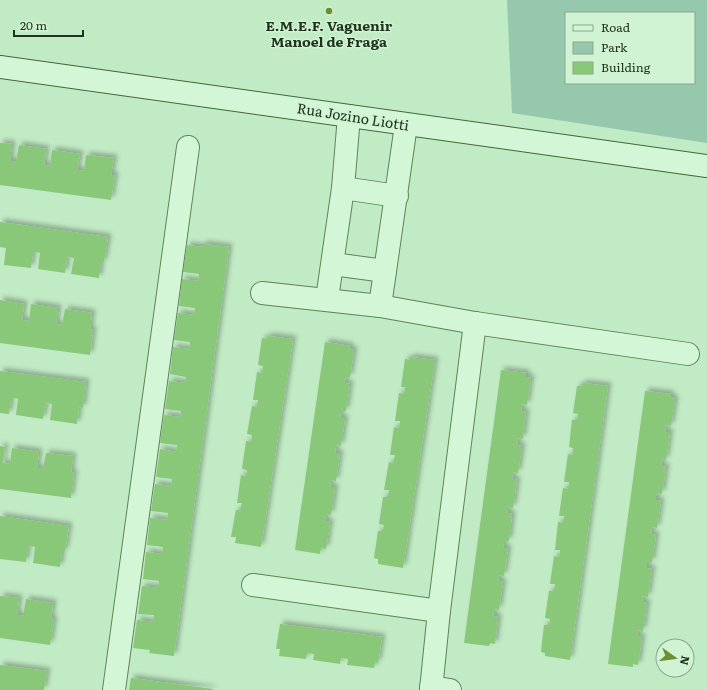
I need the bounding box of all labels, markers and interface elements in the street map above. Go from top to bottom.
marker: E.M.E.F. Vaguenir Manoel de Fraga [324,6,334,16]
scale bar [14,12,83,38]
legend [565,12,695,84]
place label: E.M.E.F. Vaguenir Manoel de Fraga [266,15,393,51]
text: 20 m [20,16,47,34]
text: Road [601,18,631,36]
text: Park [601,38,628,56]
text: Building [601,58,651,76]
street label: Rua Jozino Liotti [296,97,411,135]
north arrow [655,638,695,678]
text: N [677,654,695,667]

